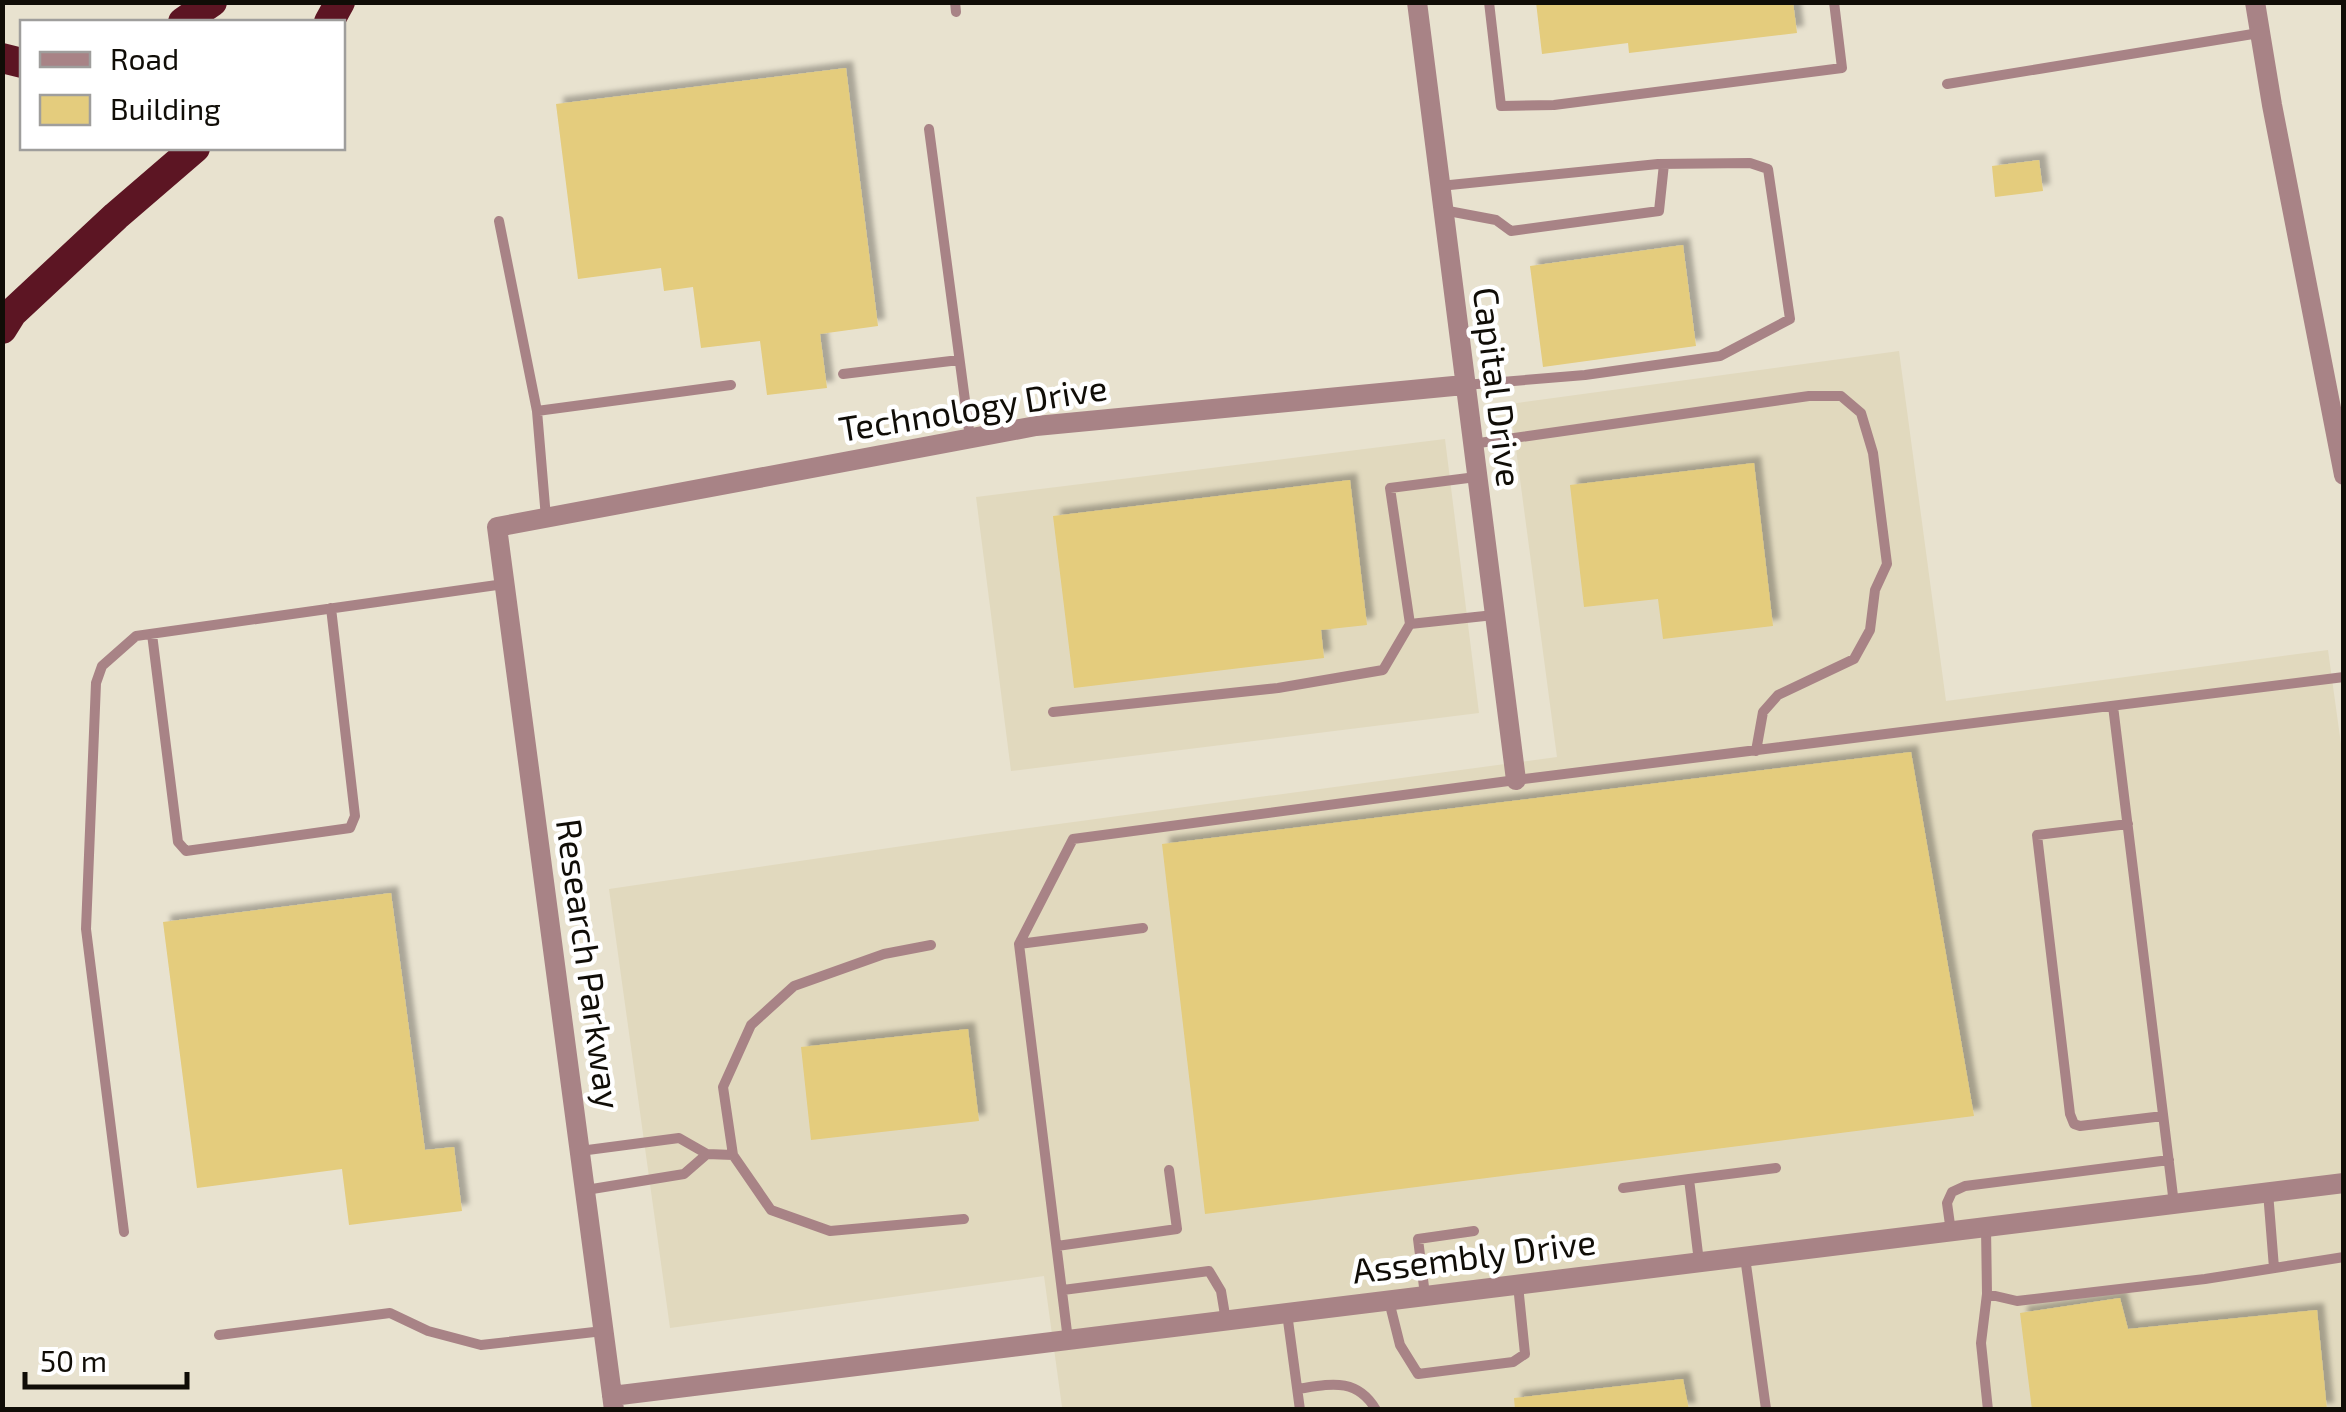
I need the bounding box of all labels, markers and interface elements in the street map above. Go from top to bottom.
legend [20,20,345,150]
text: Road [110,40,179,76]
text: Building [110,90,221,126]
street label: Capital Drive [1466,284,1532,489]
street label: Technology Drive [835,365,1110,449]
street label: Research Parkway [549,816,631,1112]
street label: Assembly Drive [1350,1219,1598,1291]
scale bar [25,1327,188,1389]
text: 50 m [40,1342,107,1378]

